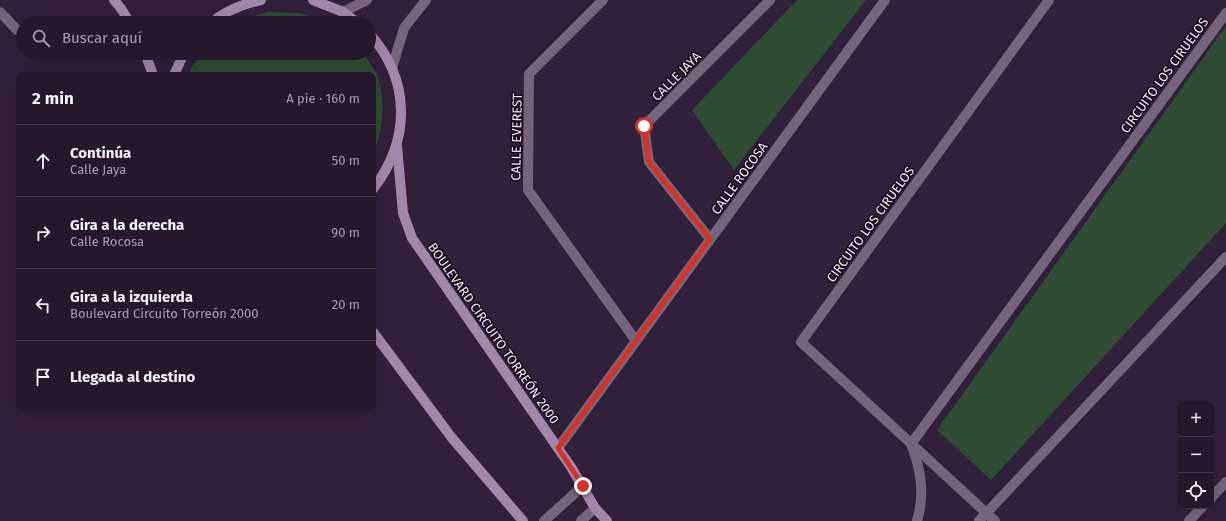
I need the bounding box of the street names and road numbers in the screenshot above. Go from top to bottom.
street label: CIRCUITO LOS CIRUELOS [1117,15,1211,136]
street label: CALLE JAYA [649,48,704,104]
street label: CALLE EVEREST [508,93,525,181]
street label: CALLE ROCOSA [708,139,771,217]
street label: CIRCUITO LOS CIRUELOS [823,164,917,285]
street label: BOULEVARD CIRCUITO TORREÓN 2000 [425,240,562,427]

